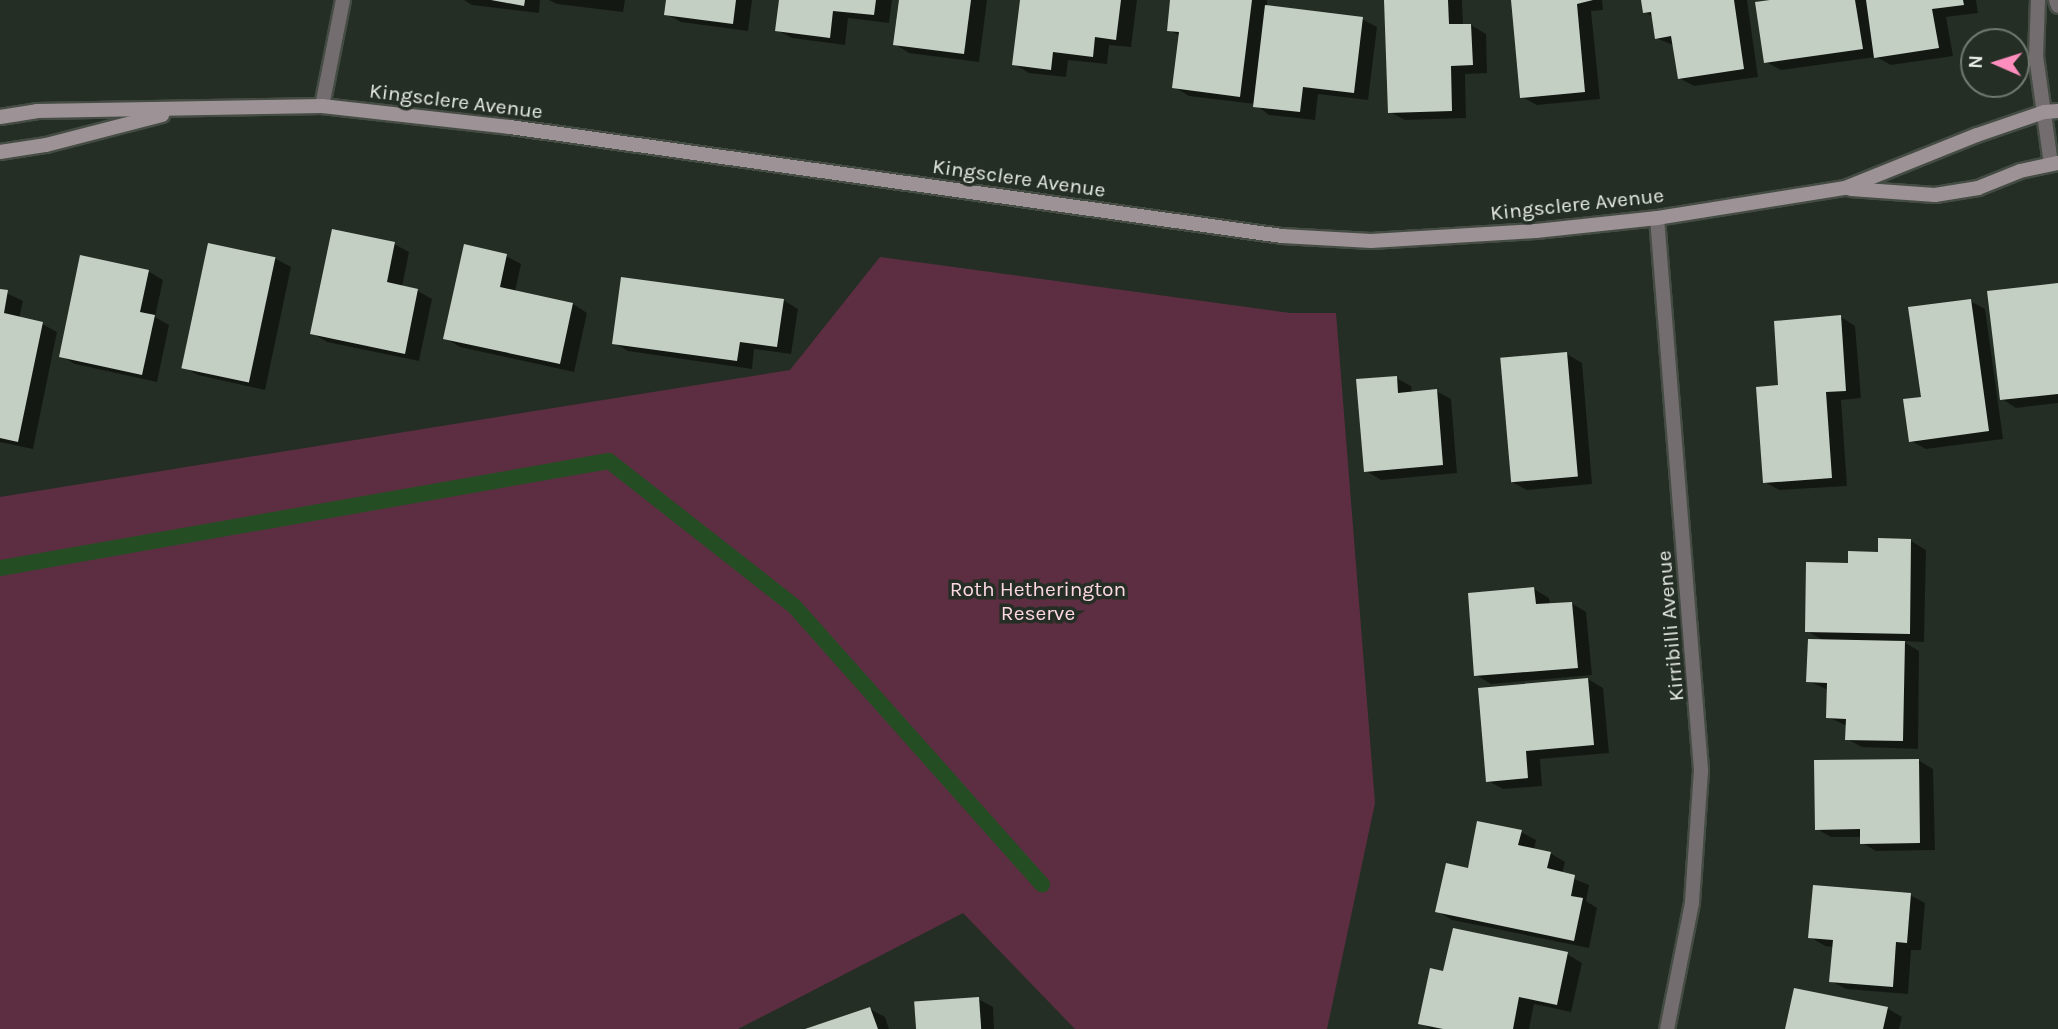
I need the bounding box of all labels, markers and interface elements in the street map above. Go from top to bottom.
north arrow [1960,28,2030,98]
text: N [1965,55,1987,69]
street label: Kingsclere Avenue [368,78,544,124]
street label: Kingsclere Avenue [931,153,1107,203]
street label: Kingsclere Avenue [1489,182,1665,226]
street label: Kirribilli Avenue [1651,550,1689,702]
park label: Roth Hetherington Reserve [950,576,1126,626]

